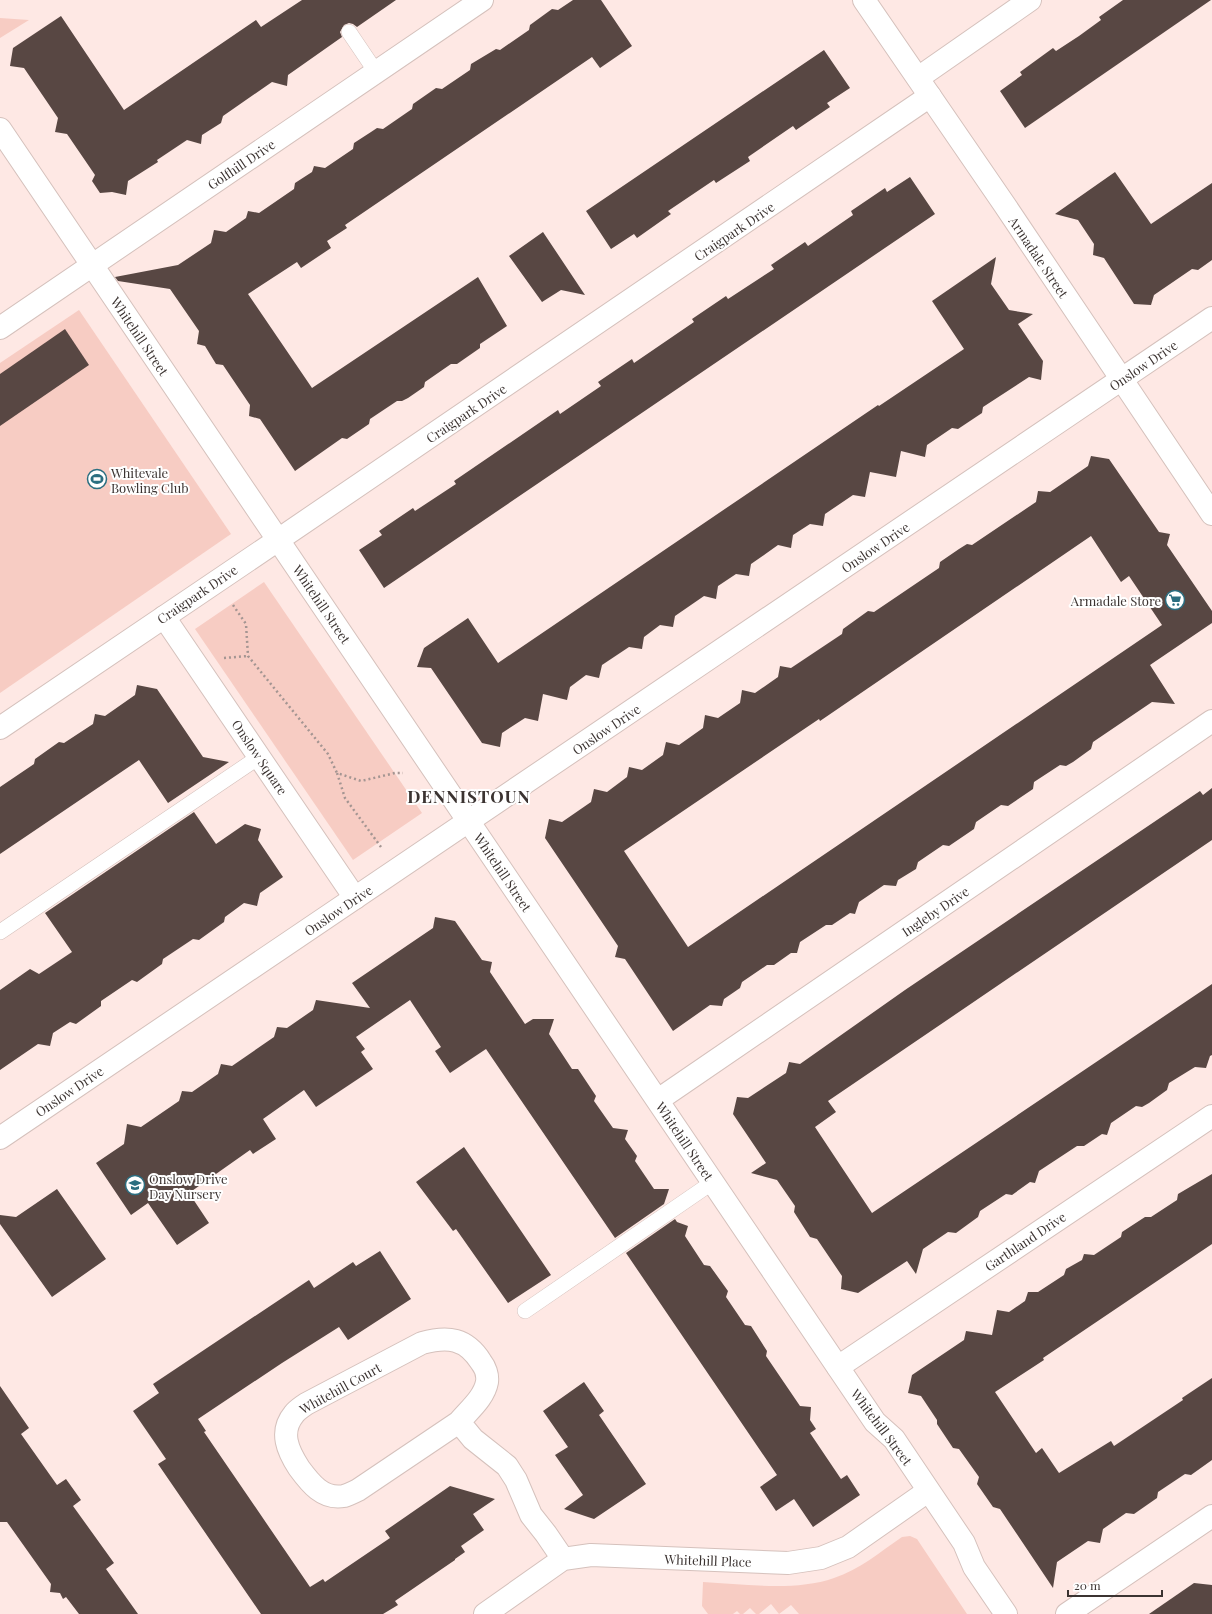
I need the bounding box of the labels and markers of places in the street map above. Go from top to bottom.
place label: Whitevale Bowling Club [110,464,189,496]
sports icon: Whitevale Bowling Club [86,468,108,490]
supermarket icon: Armadale Store [1164,589,1186,611]
place label: Armadale Store [1070,592,1161,609]
place label: Onslow Drive Day Nursery [149,1170,228,1202]
school or university icon: Onslow Drive Day Nursery [124,1174,146,1196]

